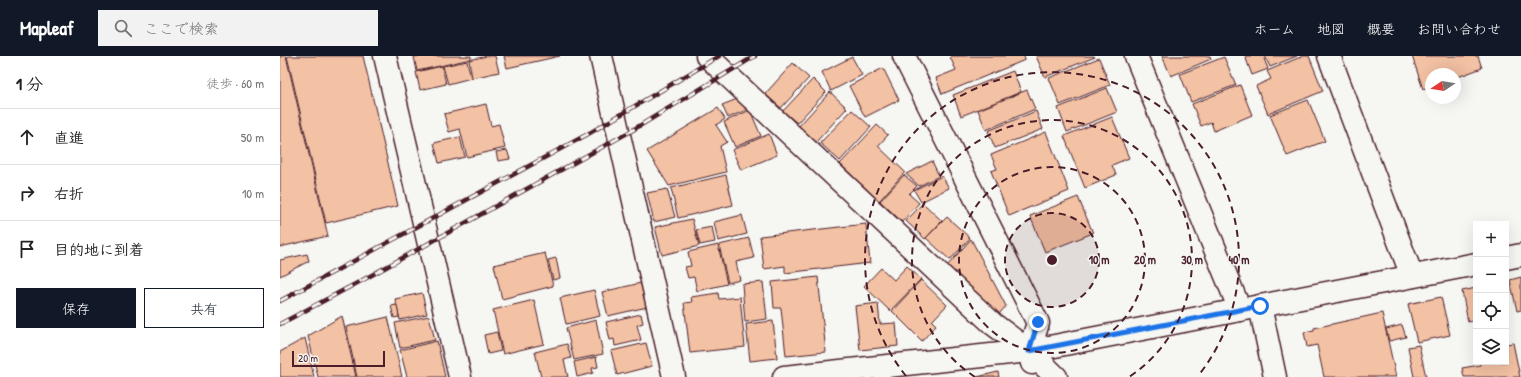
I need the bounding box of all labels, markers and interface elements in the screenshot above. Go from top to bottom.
search box [98,10,378,46]
text: Mapleaf [20,15,74,41]
icon: search [112,17,134,39]
text: ここで検索 [144,18,219,39]
text: ホーム [1254,19,1295,38]
text: 地図 [1317,19,1345,38]
text: 概要 [1367,19,1395,38]
text: お問い合わせ [1417,19,1501,38]
north arrow [1425,68,1461,104]
text: 1 分 [16,72,43,95]
text: 徒歩 · 60 m [207,74,264,92]
icon: ahead [16,126,38,148]
text: 直進 [54,127,84,148]
text: 50 m [241,128,264,146]
icon: right [16,182,38,204]
text: 右折 [54,183,84,204]
text: 10 m [242,184,264,202]
map controls [1473,221,1509,365]
button: + [1473,221,1509,257]
icon: arrive [16,238,38,260]
text: 目的地に到着 [54,239,144,260]
text: 10 m [1089,251,1109,268]
text: 20 m [1134,251,1156,268]
text: 30 m [1181,251,1203,268]
text: 40 m [1229,251,1249,268]
centre of rings [1045,253,1059,267]
button: − [1473,257,1509,293]
button: 保存 [16,288,136,328]
button: 共有 [144,288,264,328]
button: locate [1473,293,1509,329]
route start [1251,297,1269,315]
route end [1029,313,1047,331]
button: layers [1473,329,1509,365]
scale bar [292,349,385,368]
text: 20 m [298,351,318,365]

